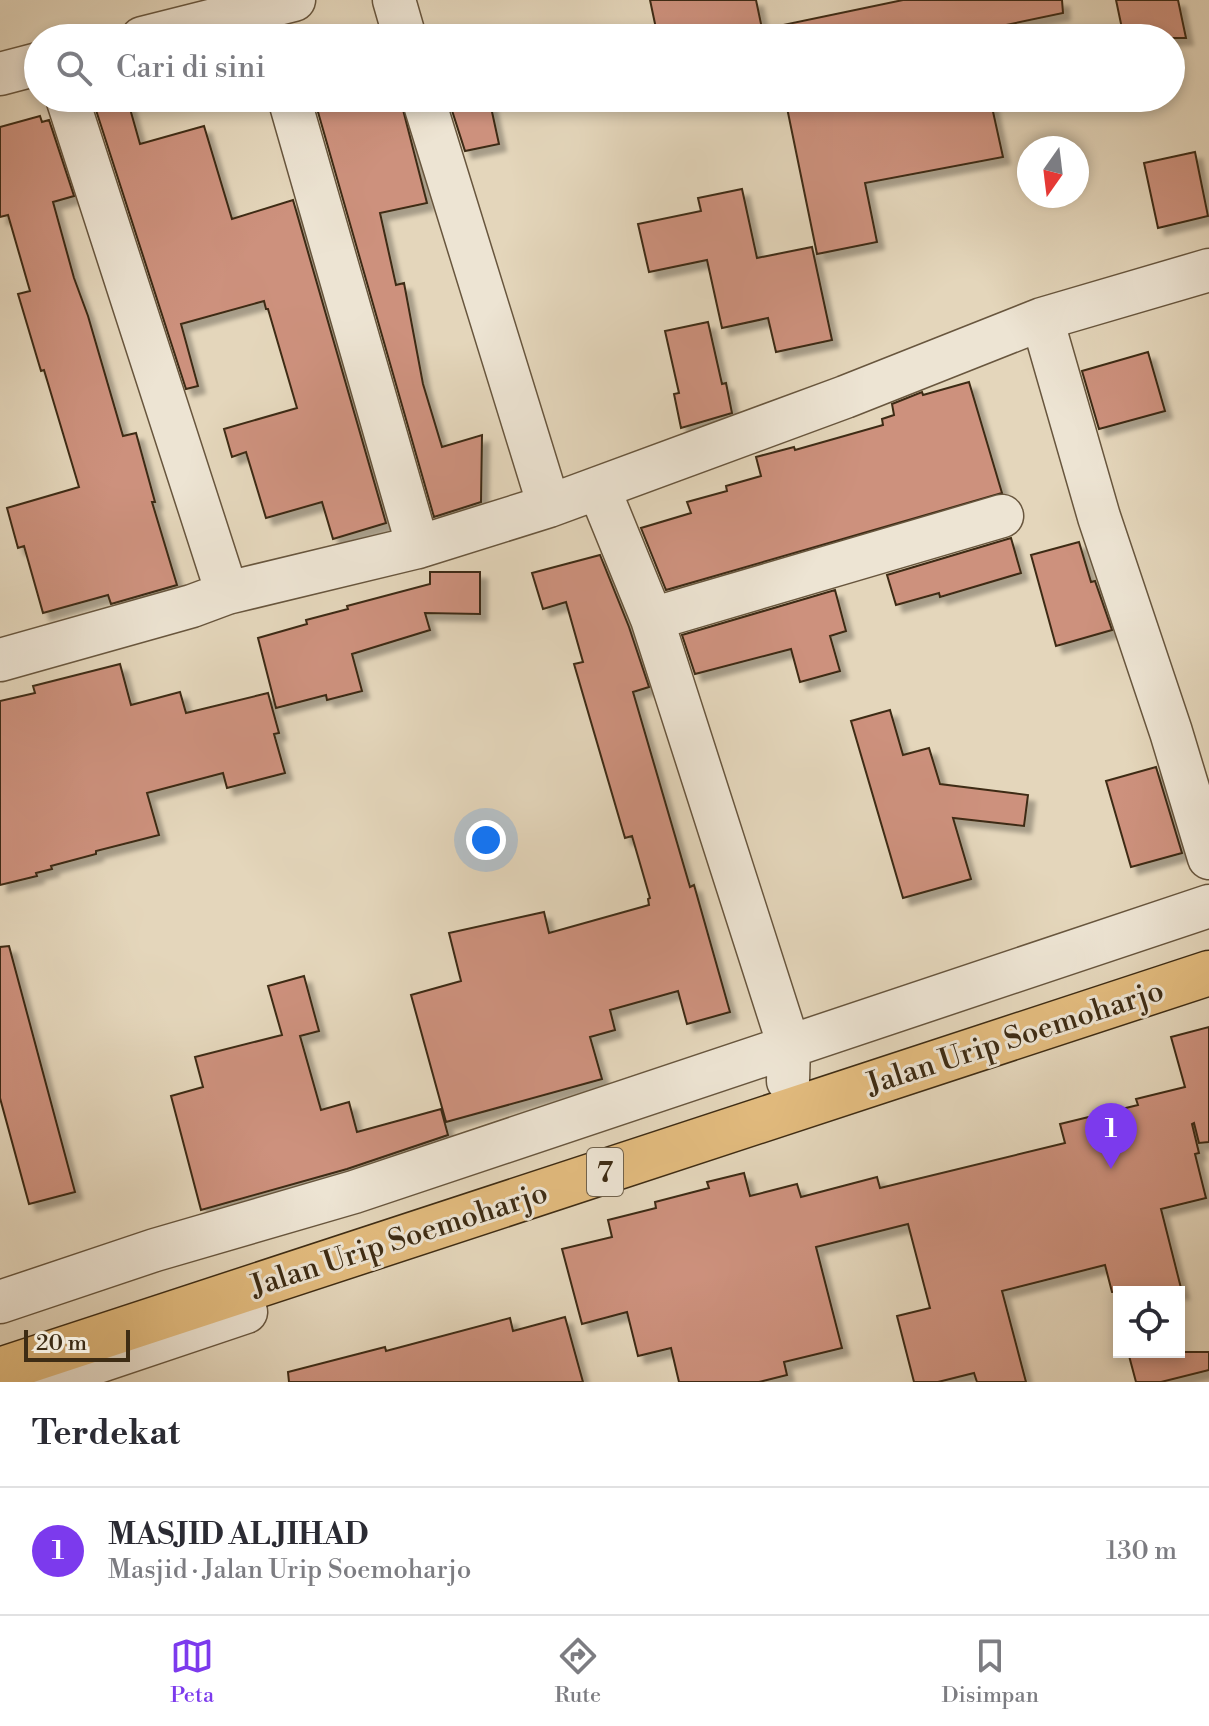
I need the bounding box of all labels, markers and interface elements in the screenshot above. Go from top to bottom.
search box [24,24,1185,112]
icon: search [52,46,96,90]
text: Cari di sini [116,49,265,87]
north arrow [1017,136,1089,208]
your location [466,820,506,860]
street label: Jalan Urip Soemoharjo [861,972,1169,1104]
pin: 1 [1085,1103,1137,1169]
road number: 7 [587,1148,623,1196]
street label: Jalan Urip Soemoharjo [245,1174,553,1306]
map controls [1113,1286,1185,1358]
button: locate [1113,1286,1185,1358]
scale bar [24,1326,130,1362]
text: 20 m [36,1330,87,1357]
text: Terdekat [32,1413,180,1455]
text: MASJID AL JIHAD [108,1516,369,1554]
text: 1 [52,1535,64,1567]
text: 130 m [1106,1535,1177,1567]
text: Masjid · Jalan Urip Soemoharjo [108,1554,471,1586]
tab: Peta [170,1634,214,1709]
tab: Rute [555,1634,601,1709]
tab: Disimpan [941,1634,1039,1709]

